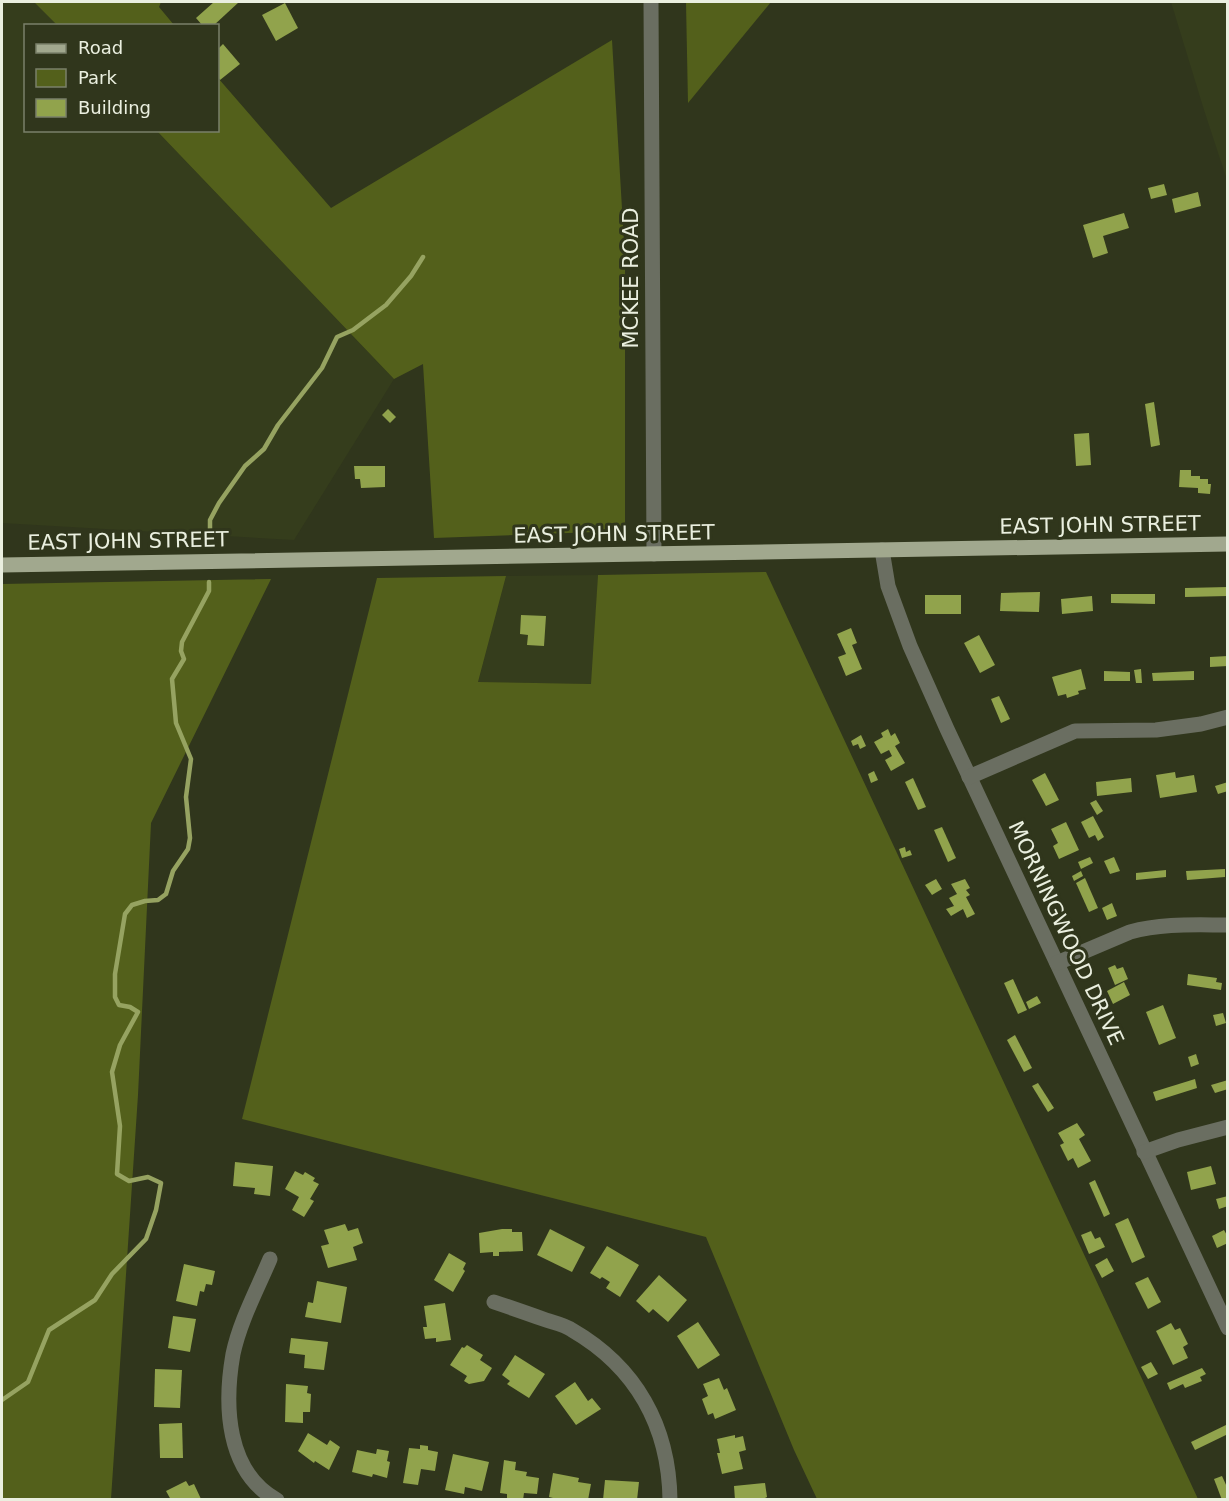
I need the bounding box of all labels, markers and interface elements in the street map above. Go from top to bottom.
legend [24,24,219,132]
text: Road [78,37,123,58]
text: Park [78,67,117,88]
text: Building [78,97,151,118]
street label: MCKEE ROAD [619,207,643,349]
street label: EAST JOHN STREET [999,511,1201,539]
street label: EAST JOHN STREET [513,520,715,548]
street label: EAST JOHN STREET [27,527,229,555]
street label: MORNINGWOOD DRIVE [1003,817,1129,1049]

